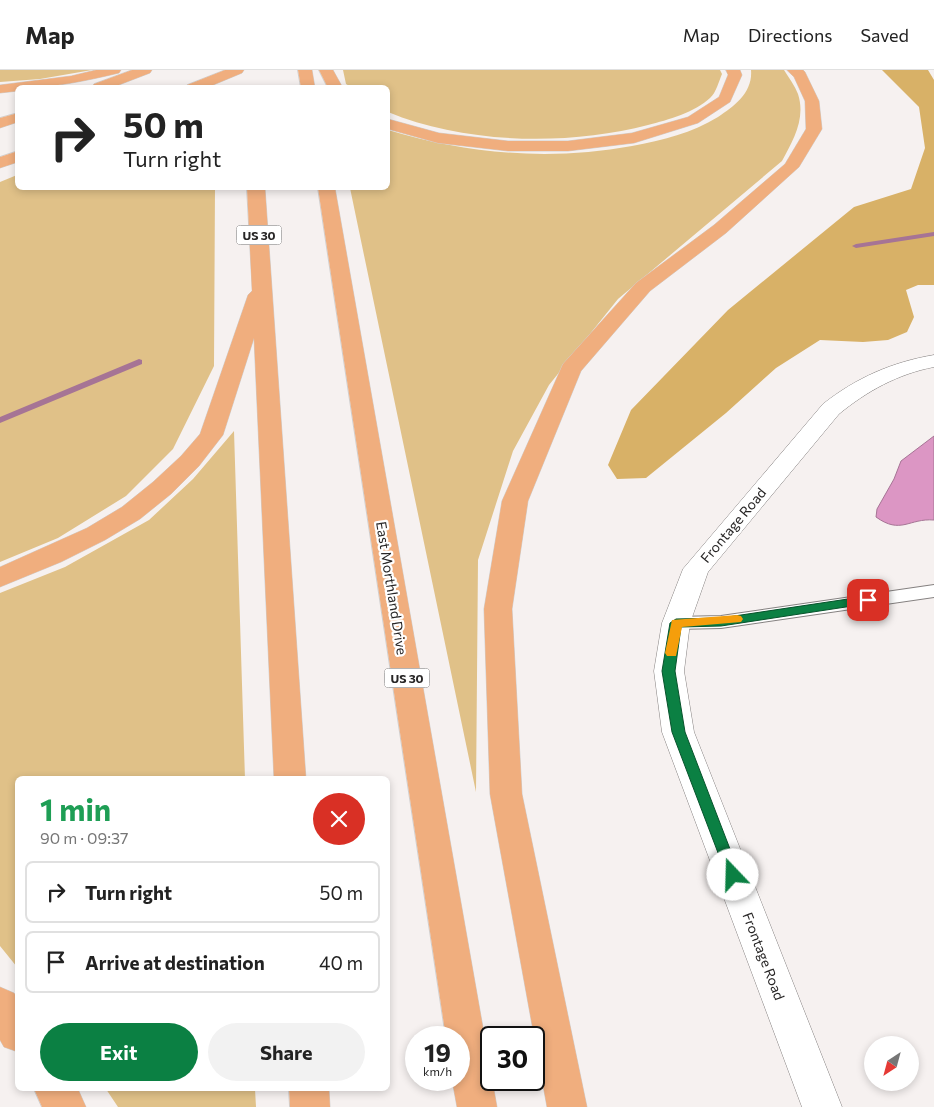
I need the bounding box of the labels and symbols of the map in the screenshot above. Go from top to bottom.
road number: US 30 [236,226,282,244]
street label: Frontage Road [697,484,769,566]
street label: East Morthland Drive [373,520,411,656]
pin [847,579,889,621]
road number: US 30 [384,668,430,688]
position arrow [706,848,758,900]
street label: Frontage Road [739,910,789,1002]
speed limit sign: 30 [480,1026,545,1091]
north arrow [864,1036,919,1091]

